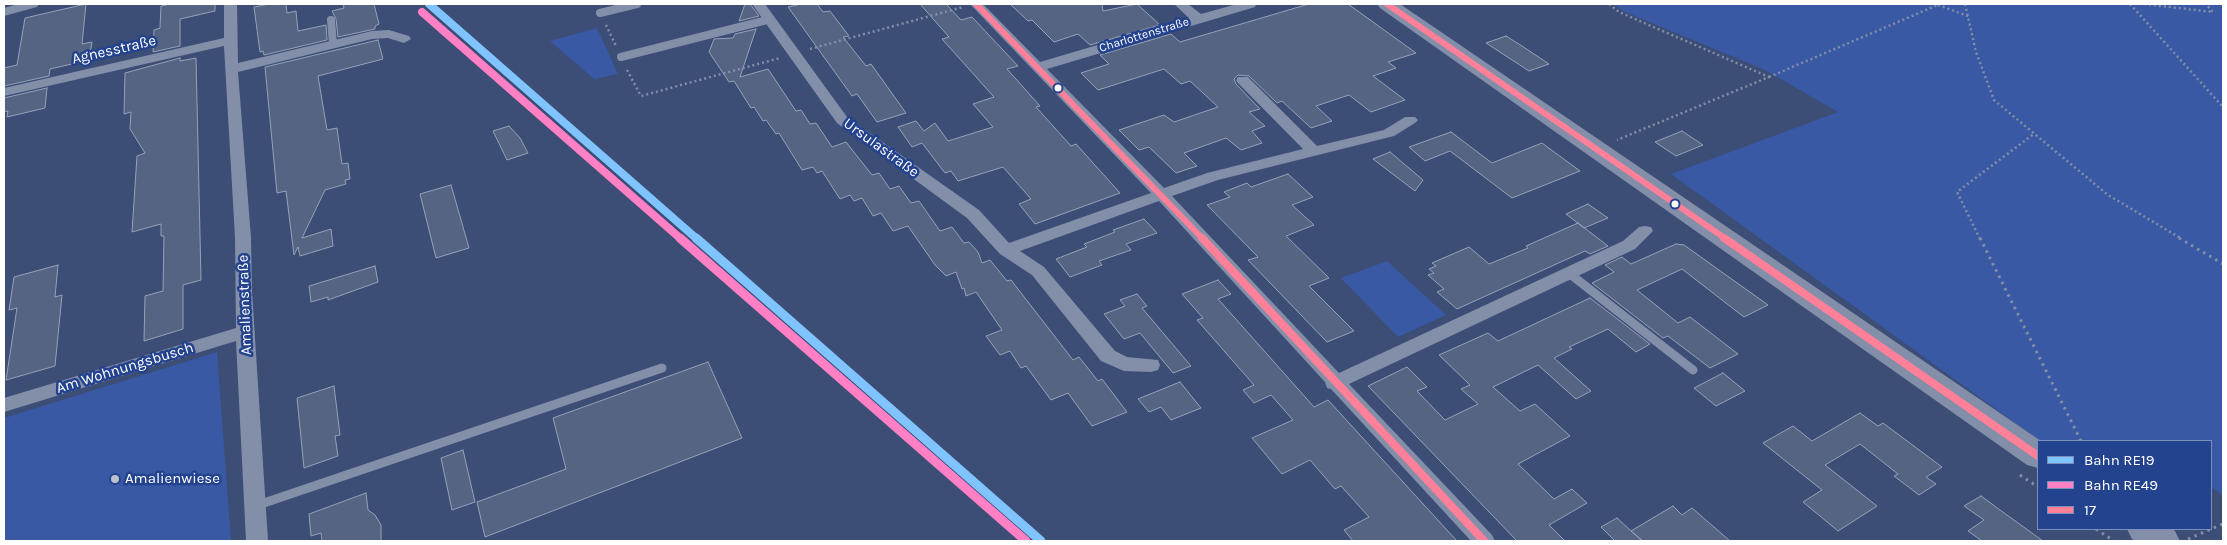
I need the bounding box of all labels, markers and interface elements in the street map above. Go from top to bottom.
street label: Charlottenstraße [1097,14,1191,56]
street label: Agnesstraße [70,32,158,68]
unlabelled marker [1053,83,1063,93]
street label: Ursulastraße [840,115,922,181]
unlabelled marker [1670,199,1680,209]
street label: Amalienstraße [234,254,256,356]
street label: Am Wohnungsbusch [54,339,196,397]
legend [2037,440,2212,530]
text: Bahn RE19 [2084,451,2155,469]
place label: Amalienwiese [125,470,220,488]
marker: Amalienwiese [109,473,121,485]
text: Bahn RE49 [2084,476,2158,494]
text: 17 [2084,501,2096,519]

